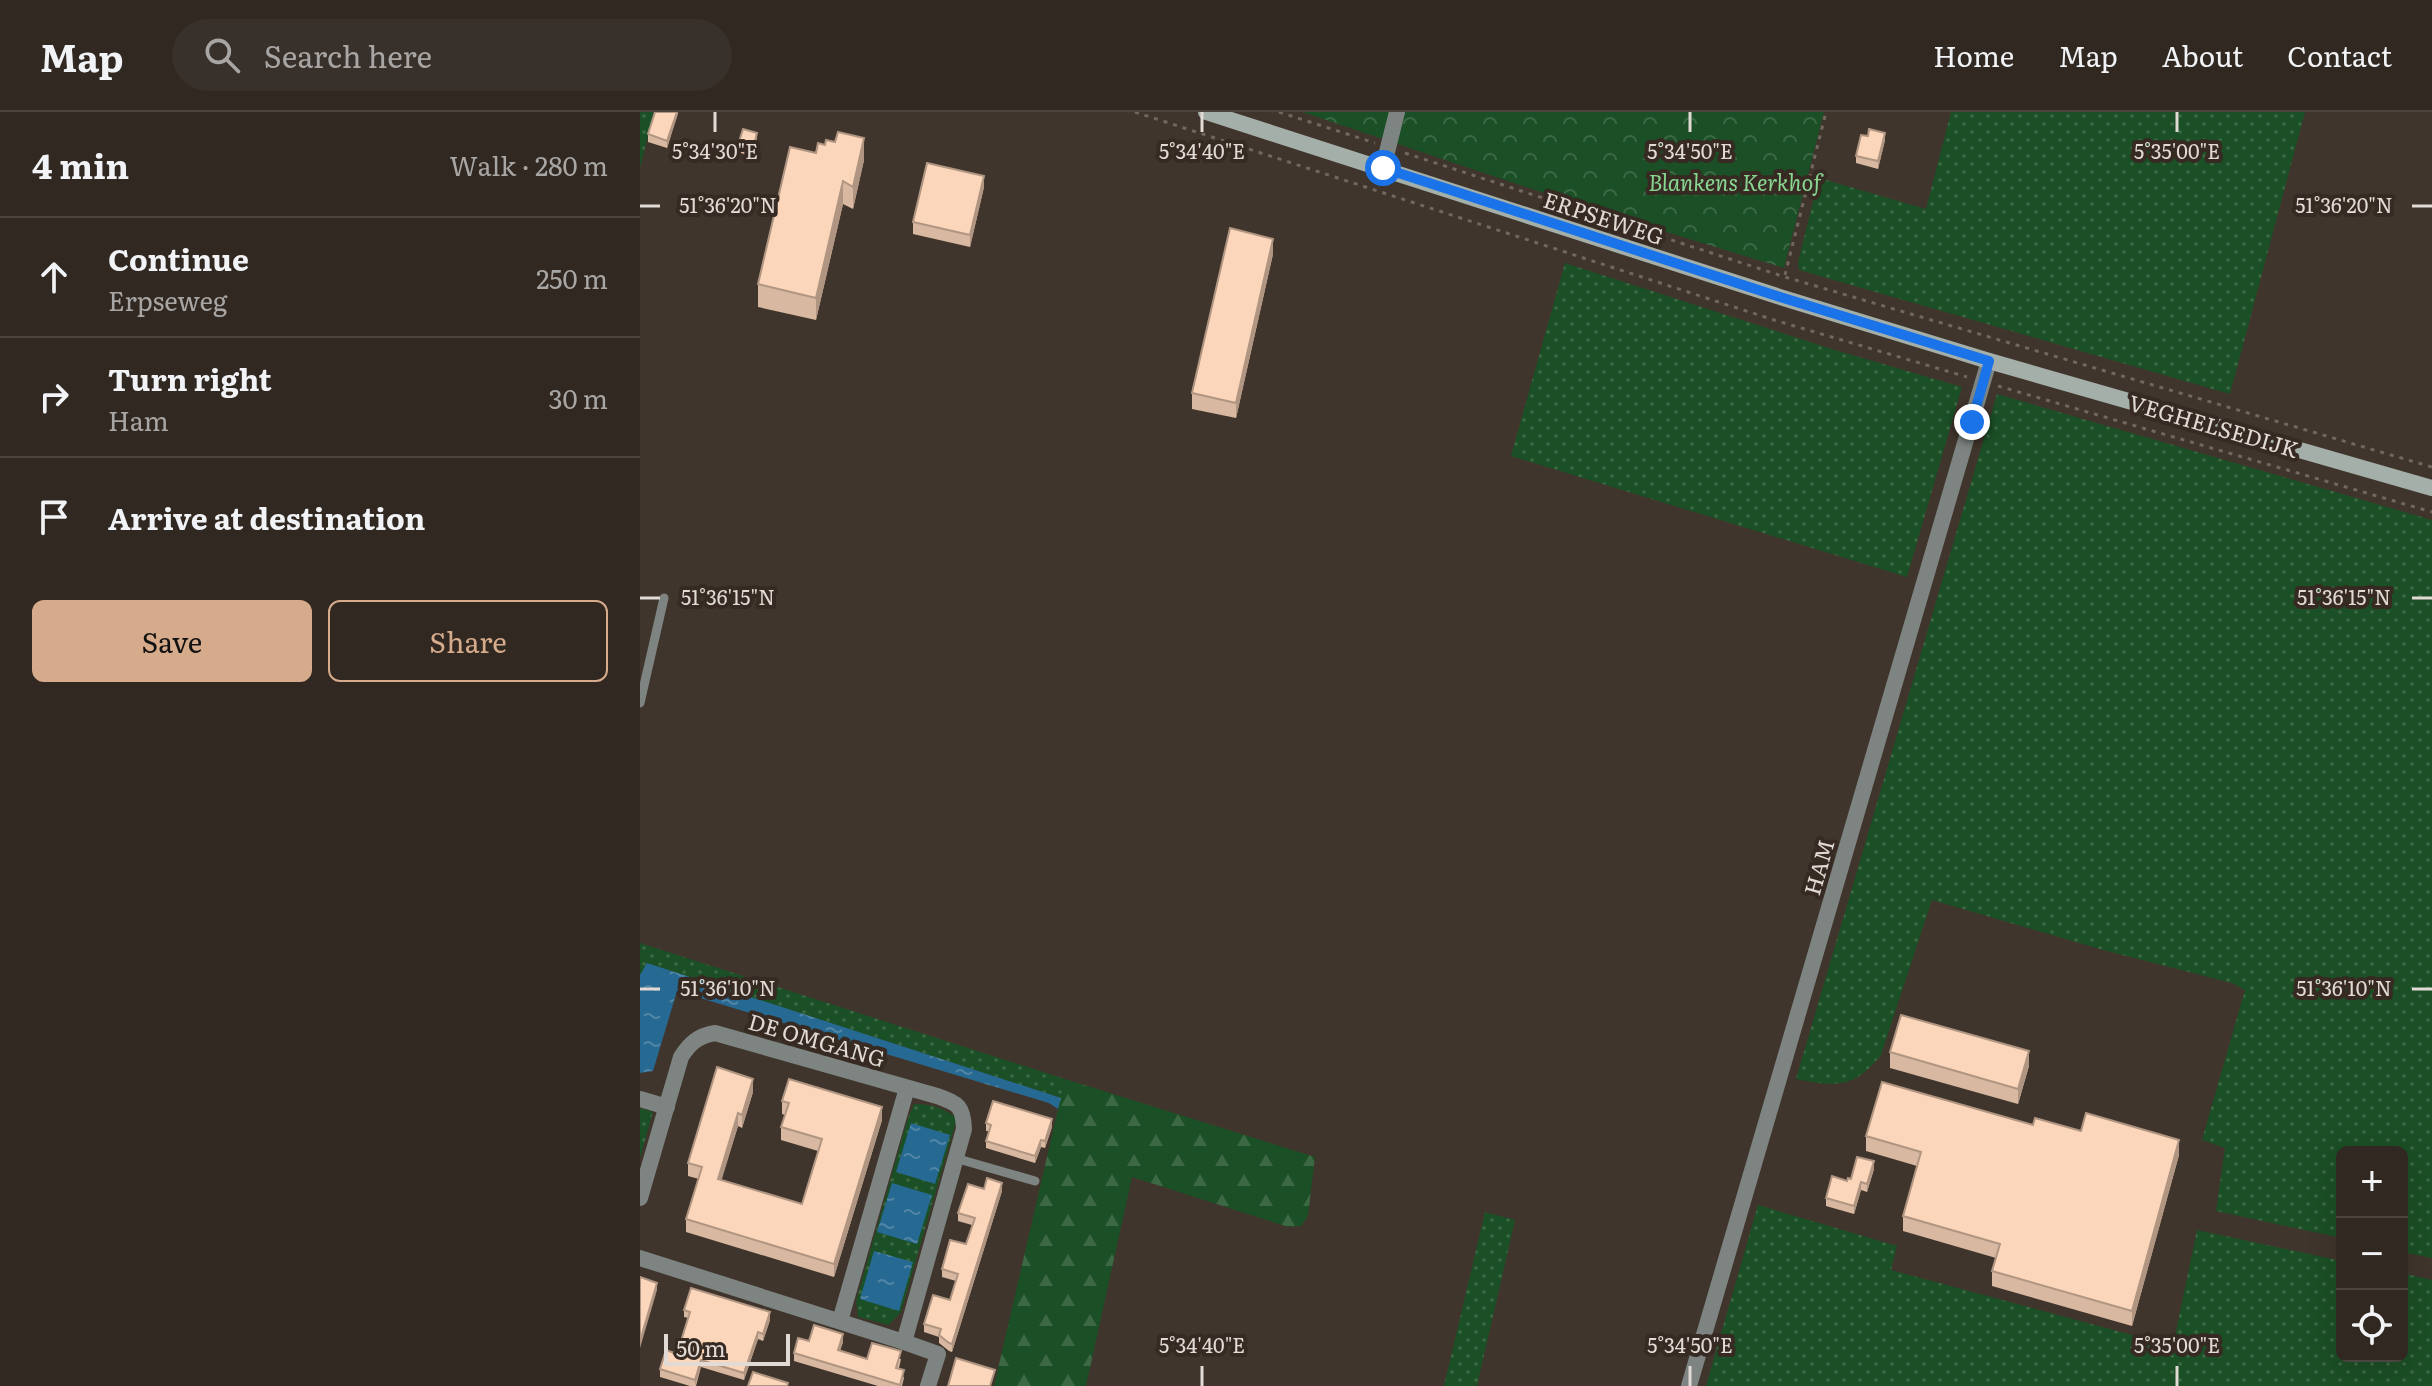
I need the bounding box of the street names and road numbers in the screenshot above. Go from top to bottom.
street label: ERPSEWEG [1539,182,1669,252]
street label: VEGHELSEDIJK [2125,385,2303,465]
street label: HAM [1794,835,1842,899]
street label: DE OMGANG [745,1004,889,1074]

